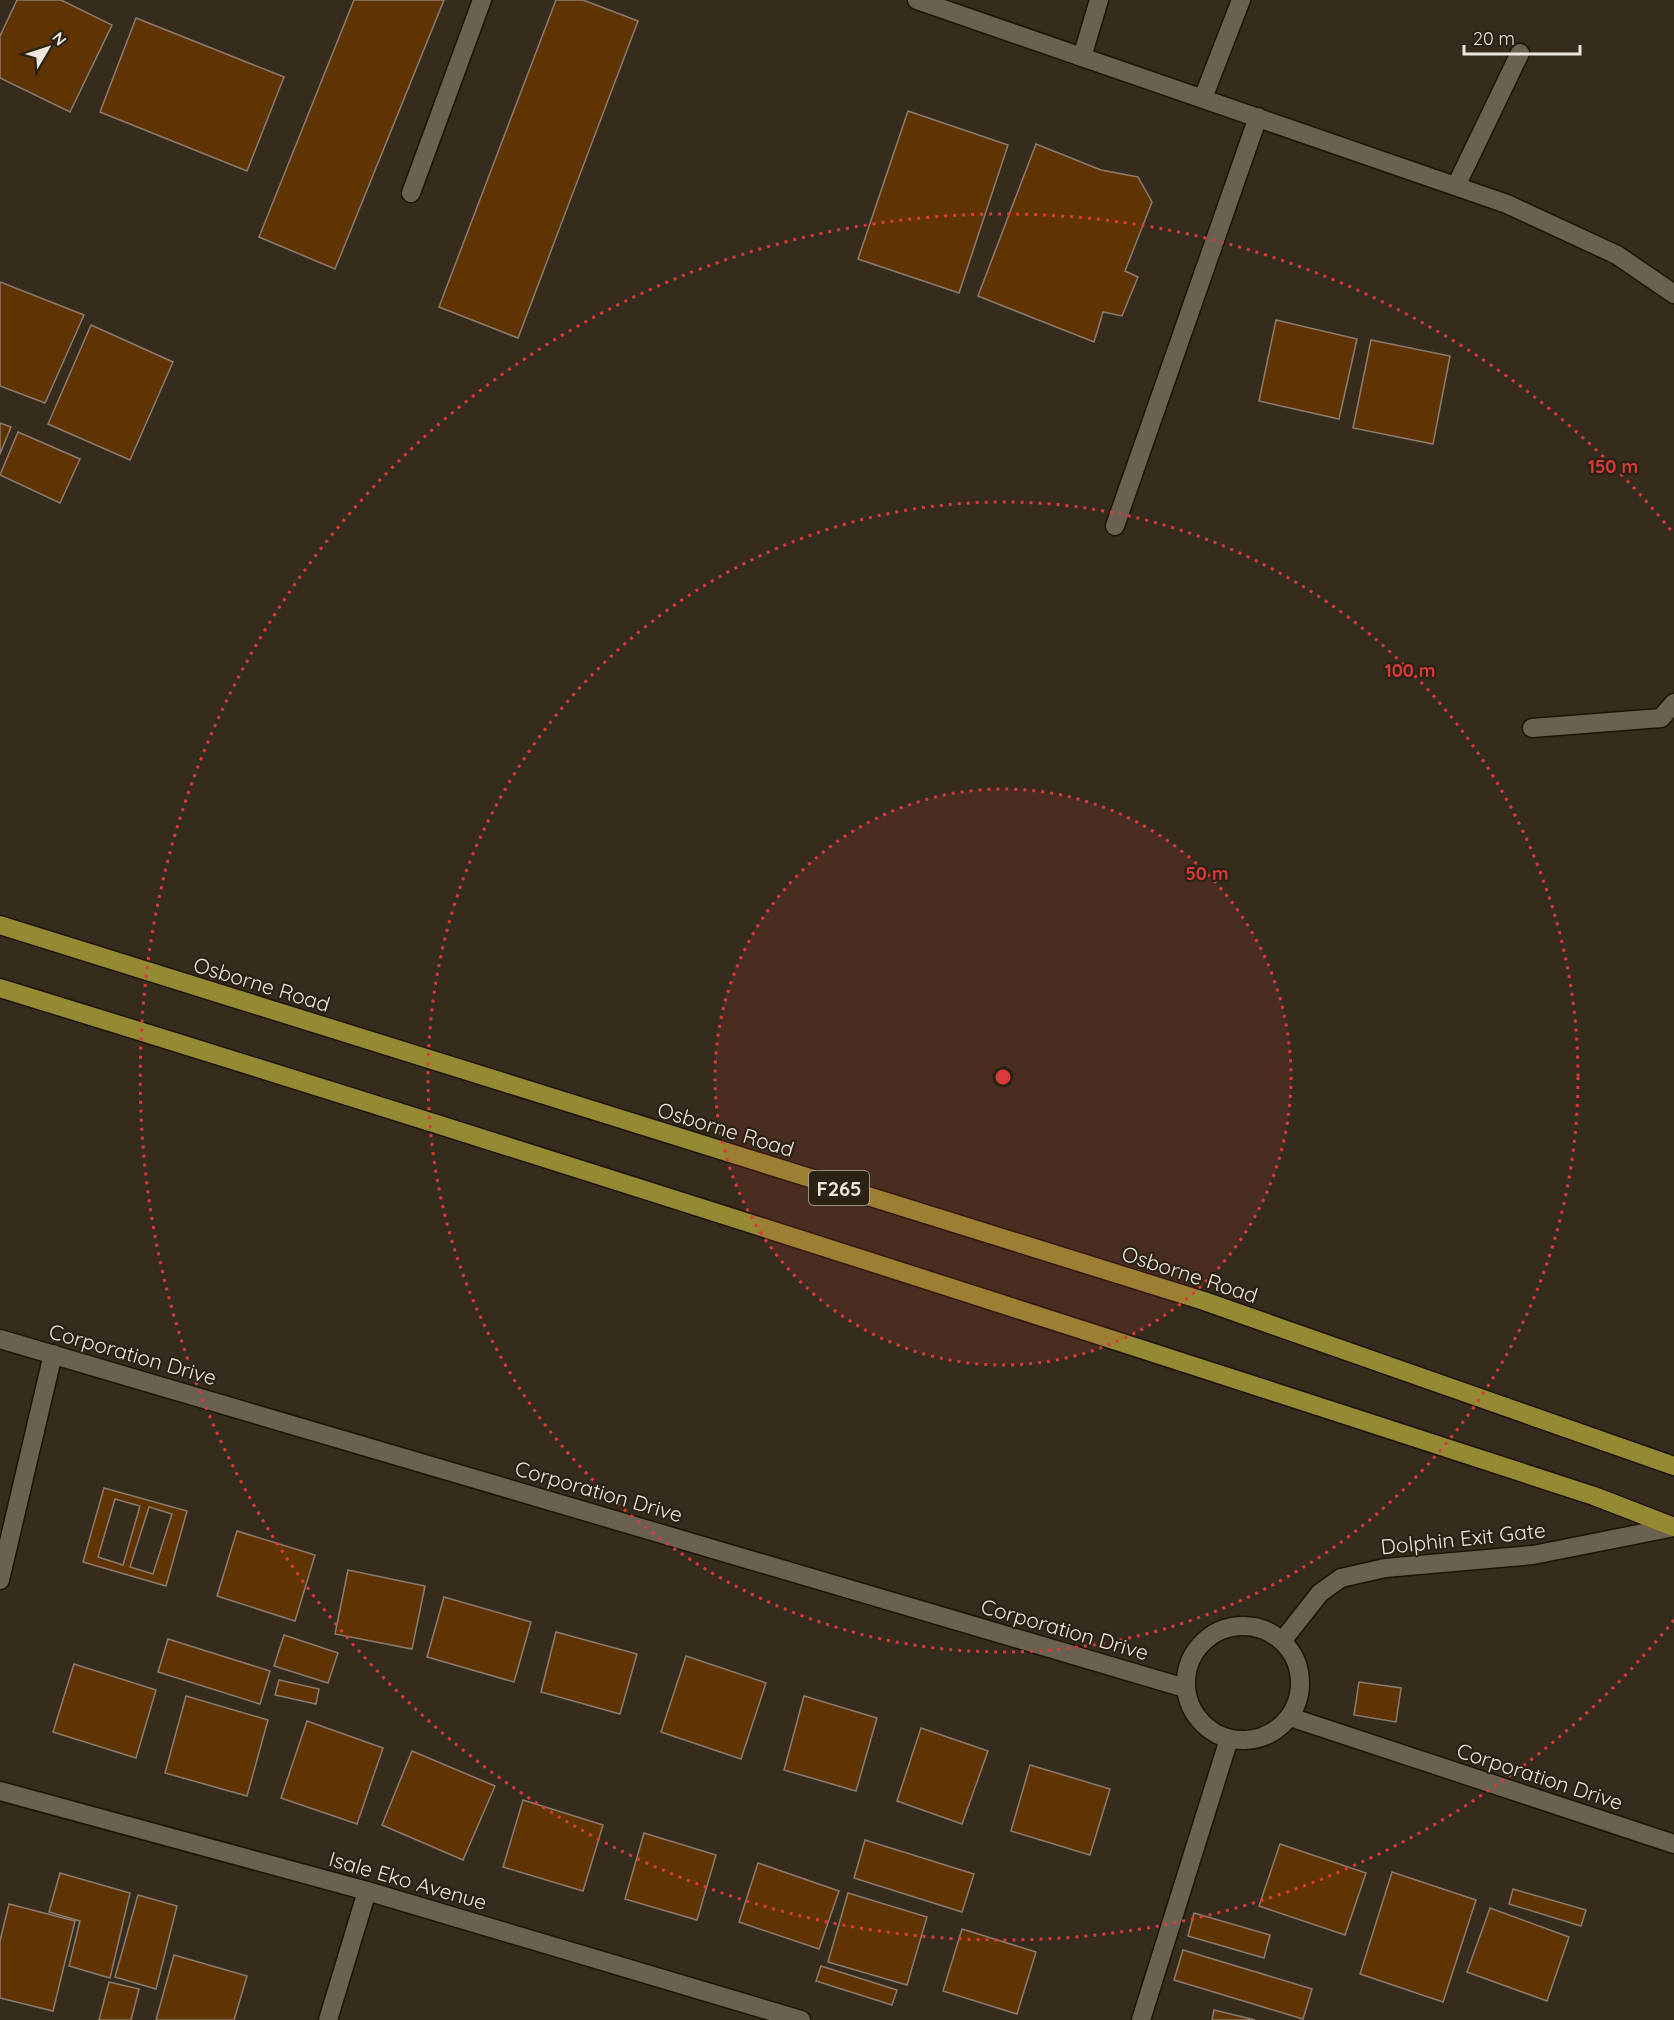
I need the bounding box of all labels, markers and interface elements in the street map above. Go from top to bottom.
north arrow [18,18,78,78]
scale bar [1464,18,1580,56]
text: 20 m [1473,27,1515,50]
text: N [48,28,71,49]
text: 150 m [1588,455,1638,478]
text: 100 m [1385,659,1435,682]
text: 50 m [1185,862,1229,885]
street label: Osborne Road [191,951,333,1017]
centre of rings [993,1067,1013,1087]
street label: Osborne Road [655,1096,797,1162]
road number: F265 [809,1171,869,1205]
street label: Osborne Road [1119,1240,1261,1308]
street label: Corporation Drive [46,1318,220,1390]
street label: Corporation Drive [512,1455,686,1527]
street label: Dolphin Exit Gate [1379,1516,1547,1560]
street label: Corporation Drive [978,1593,1152,1665]
street label: Corporation Drive [1454,1737,1626,1815]
street label: Isale Eko Avenue [326,1845,490,1915]

